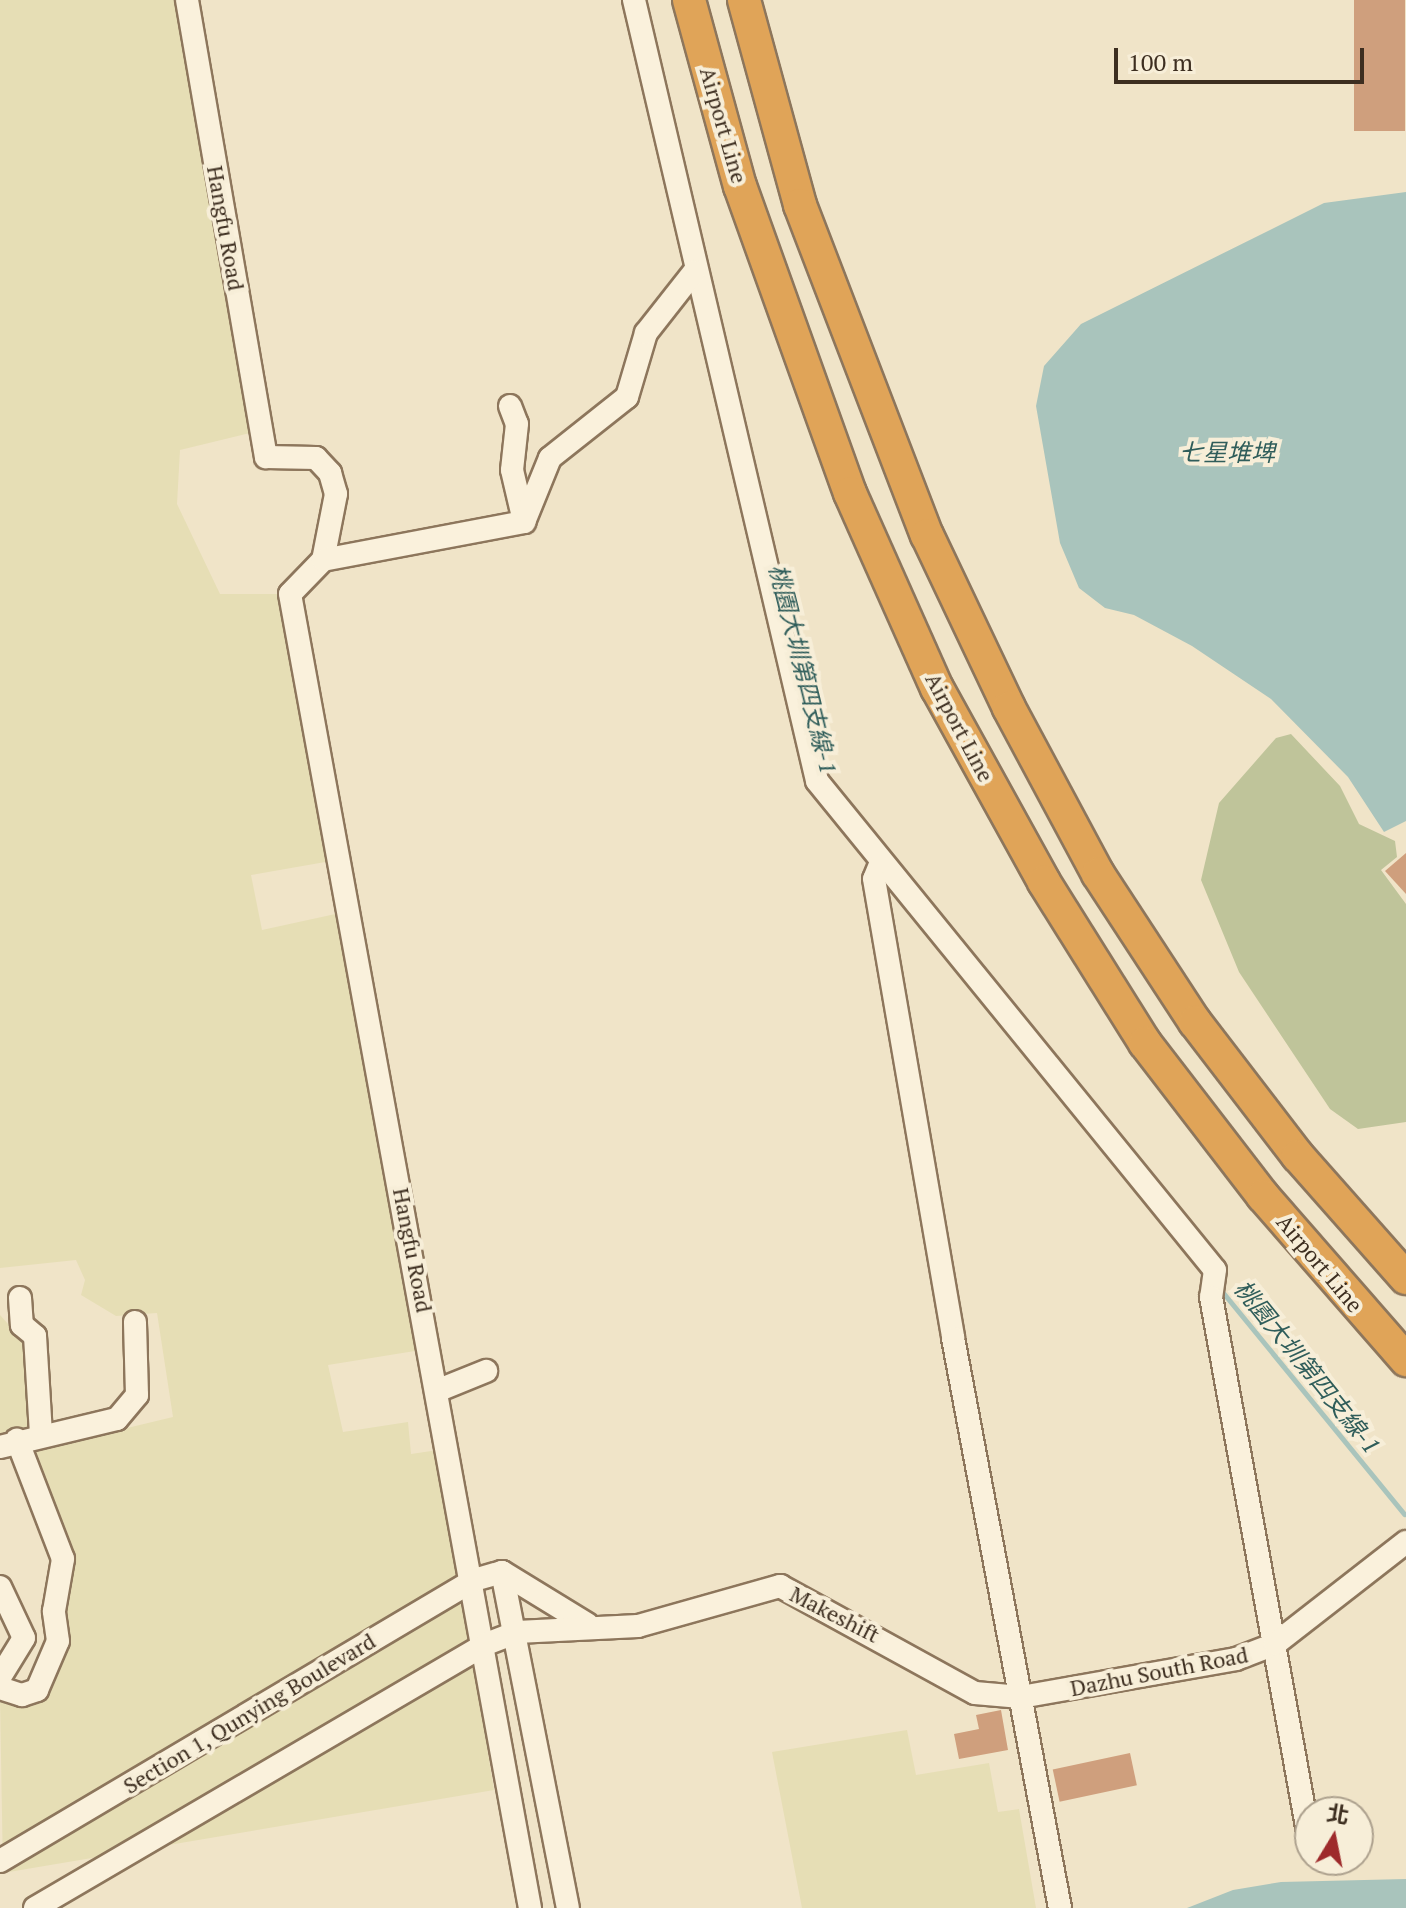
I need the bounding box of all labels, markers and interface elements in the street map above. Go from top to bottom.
scale bar [1118,32,1368,82]
text: 100 m [1128,46,1193,78]
street label: Airport Line [695,64,753,186]
street label: Hangfu Road [202,163,250,293]
water label: 七星堆埤 [1179,439,1275,467]
water label: 桃園大圳第四支線-1 [763,561,843,777]
street label: Airport Line [920,668,1000,786]
street label: Hangfu Road [388,1185,438,1315]
street label: Airport Line [1271,1209,1369,1317]
water label: 桃園大圳第四支線-1 [1228,1274,1386,1460]
street label: Makeshift [786,1580,884,1648]
street label: Section 1, Qunying Boulevard [118,1627,380,1799]
street label: Dazhu South Road [1068,1641,1250,1701]
north arrow [1294,1796,1374,1876]
text: 北 [1325,1798,1351,1830]

